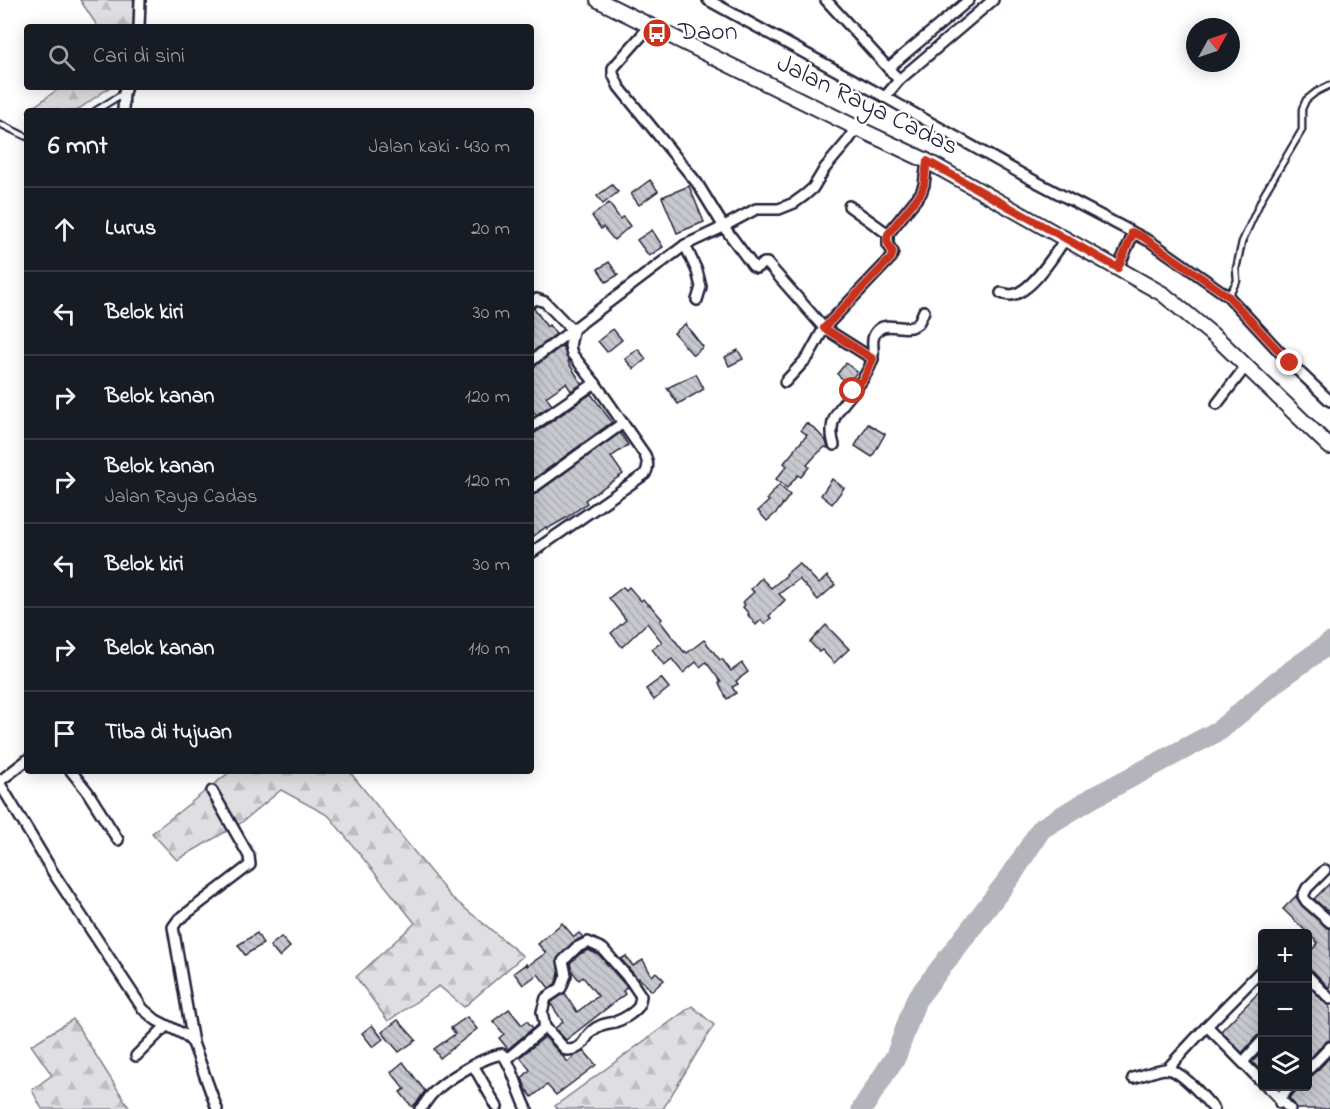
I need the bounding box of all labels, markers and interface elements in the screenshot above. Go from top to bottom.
place label: Daon [677,14,737,52]
bus stop icon: Daon [641,17,673,49]
north arrow [1186,18,1240,72]
search box [24,24,534,90]
icon: search [45,41,78,74]
text: Cari di sini [93,41,185,73]
street label: Jalan Raya Cadas [770,46,964,166]
text: 6 mnt [48,128,108,166]
text: Jalan kaki · 430 m [369,133,510,162]
icon: ahead [48,213,81,246]
text: Lurus [105,213,156,245]
text: 20 m [471,215,510,244]
icon: left [48,297,81,330]
text: Belok kiri [105,297,184,329]
text: 30 m [473,299,510,328]
route end [1276,349,1302,375]
route start [839,377,865,403]
icon: right [48,381,81,414]
text: Belok kanan [105,381,214,413]
text: 120 m [465,383,510,412]
text: Belok kanan [105,451,214,483]
icon: right [48,465,81,498]
text: 120 m [465,467,510,496]
text: Jalan Raya Cadas [105,483,257,512]
icon: left [48,549,81,582]
text: Belok kiri [105,549,184,581]
text: 30 m [473,551,510,580]
icon: right [48,633,81,666]
text: Belok kanan [105,633,214,665]
text: 110 m [468,635,510,664]
icon: arrive [48,717,81,750]
text: Tiba di tujuan [105,717,232,749]
map controls [1258,929,1312,1091]
button: + [1258,929,1312,983]
button: − [1258,983,1312,1037]
button: layers [1258,1037,1312,1091]

